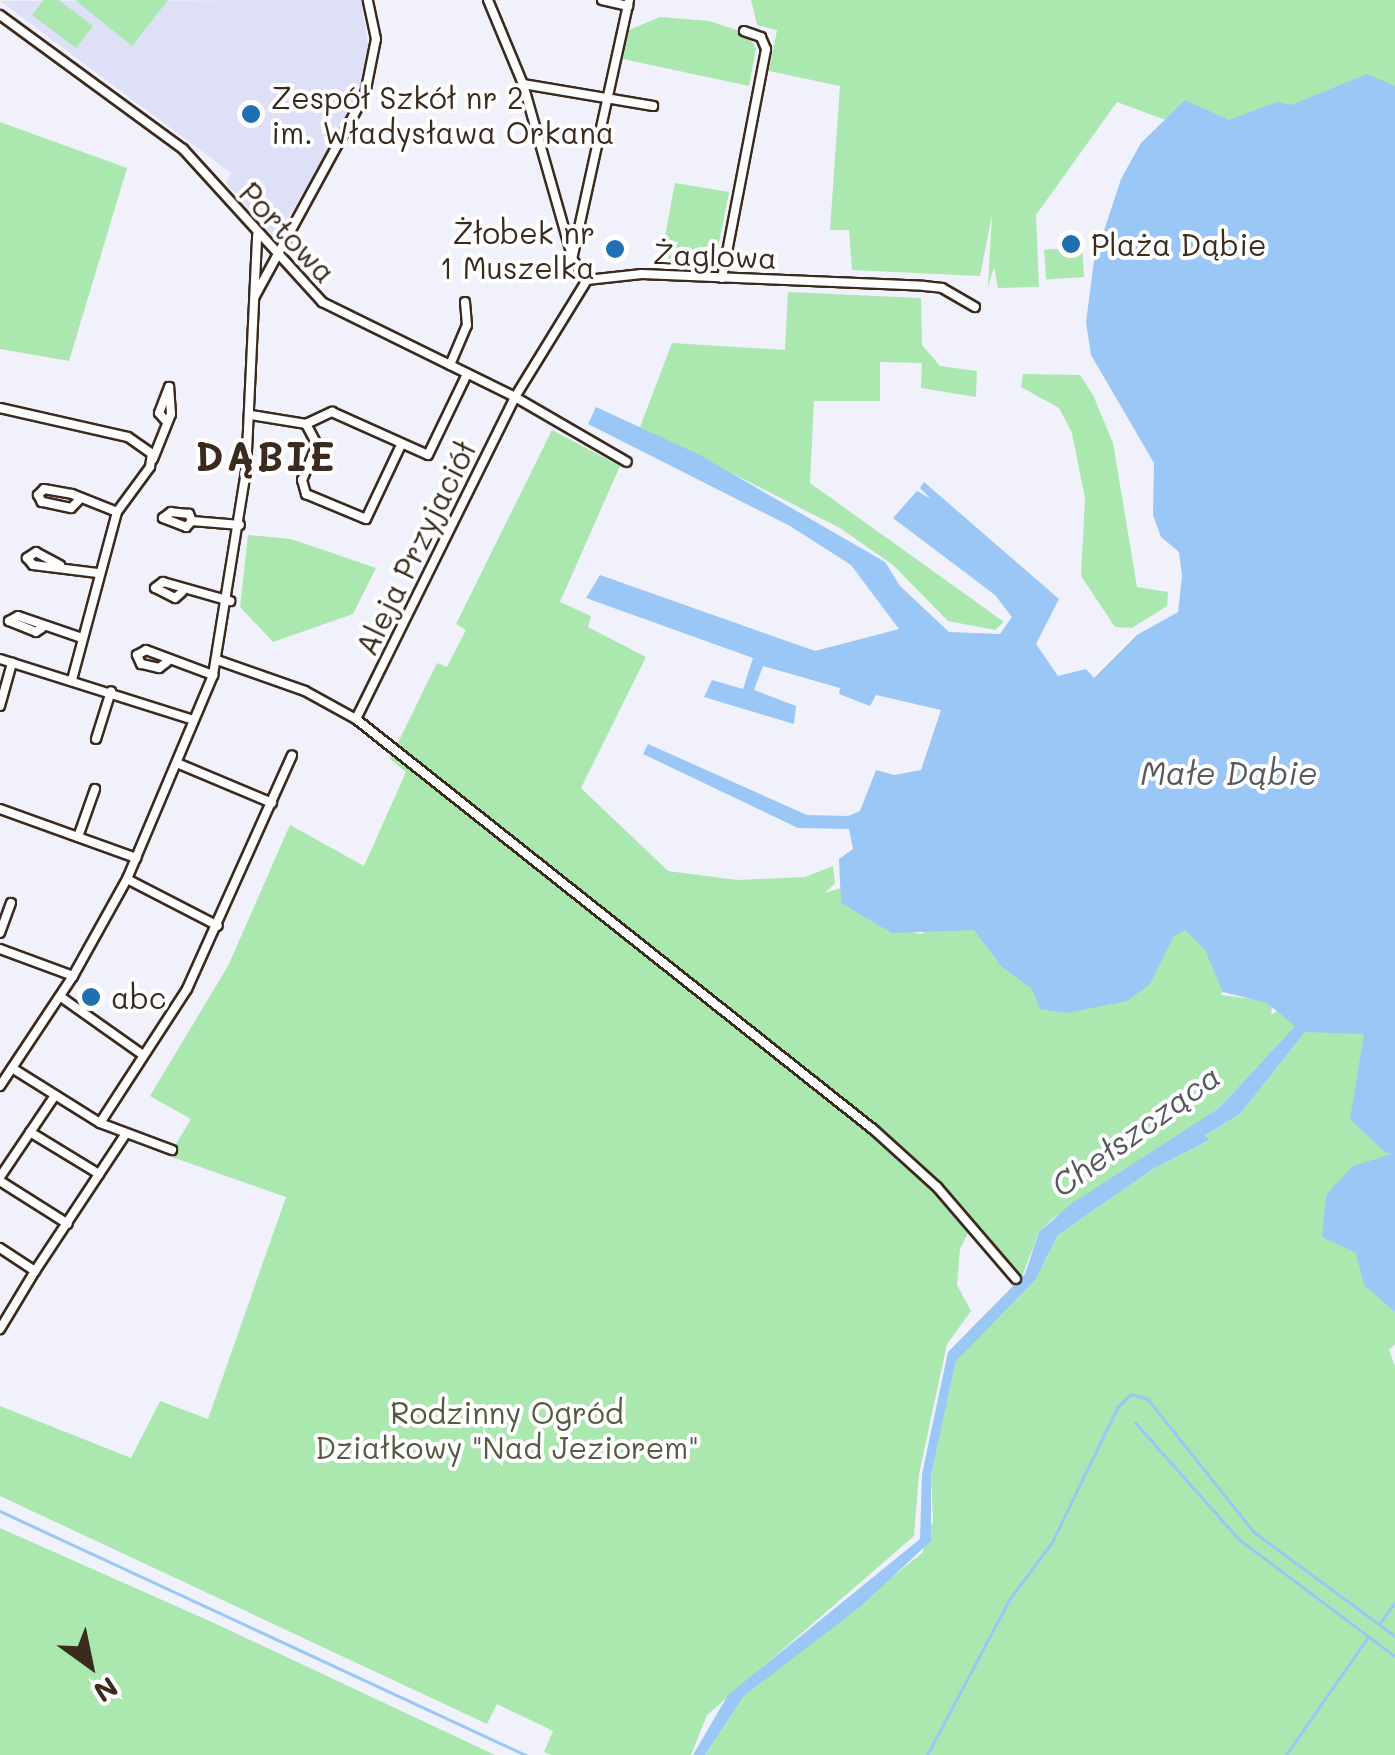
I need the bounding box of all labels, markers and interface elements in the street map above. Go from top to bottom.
place label: Zespół Szkół nr 2 im. Władysława Orkana [271,79,615,150]
marker: Zespół Szkół nr 2 im. Władysława Orkana [240,103,262,125]
street label: Portowa [233,174,343,290]
place label: Żłobek nr 1 Muszelka [440,214,595,284]
place label: Plaża Dąbie [1091,226,1267,262]
marker: Plaża Dąbie [1060,233,1082,255]
street label: Żaglowa [653,235,777,275]
marker: Żłobek nr 1 Muszelka [604,238,626,260]
district label: DĄBIE [195,431,337,479]
street label: Aleja Przyjaciół [348,435,482,661]
water label: Małe Dąbie [1140,753,1318,791]
place label: abc [111,979,166,1015]
marker: abc [80,986,102,1008]
water label: Chełszcząca [1043,1056,1227,1204]
park label: Rodzinny Ogród Działkowy "Nad Jeziorem" [315,1394,699,1464]
north arrow [40,1615,140,1715]
text: N [88,1669,125,1711]

